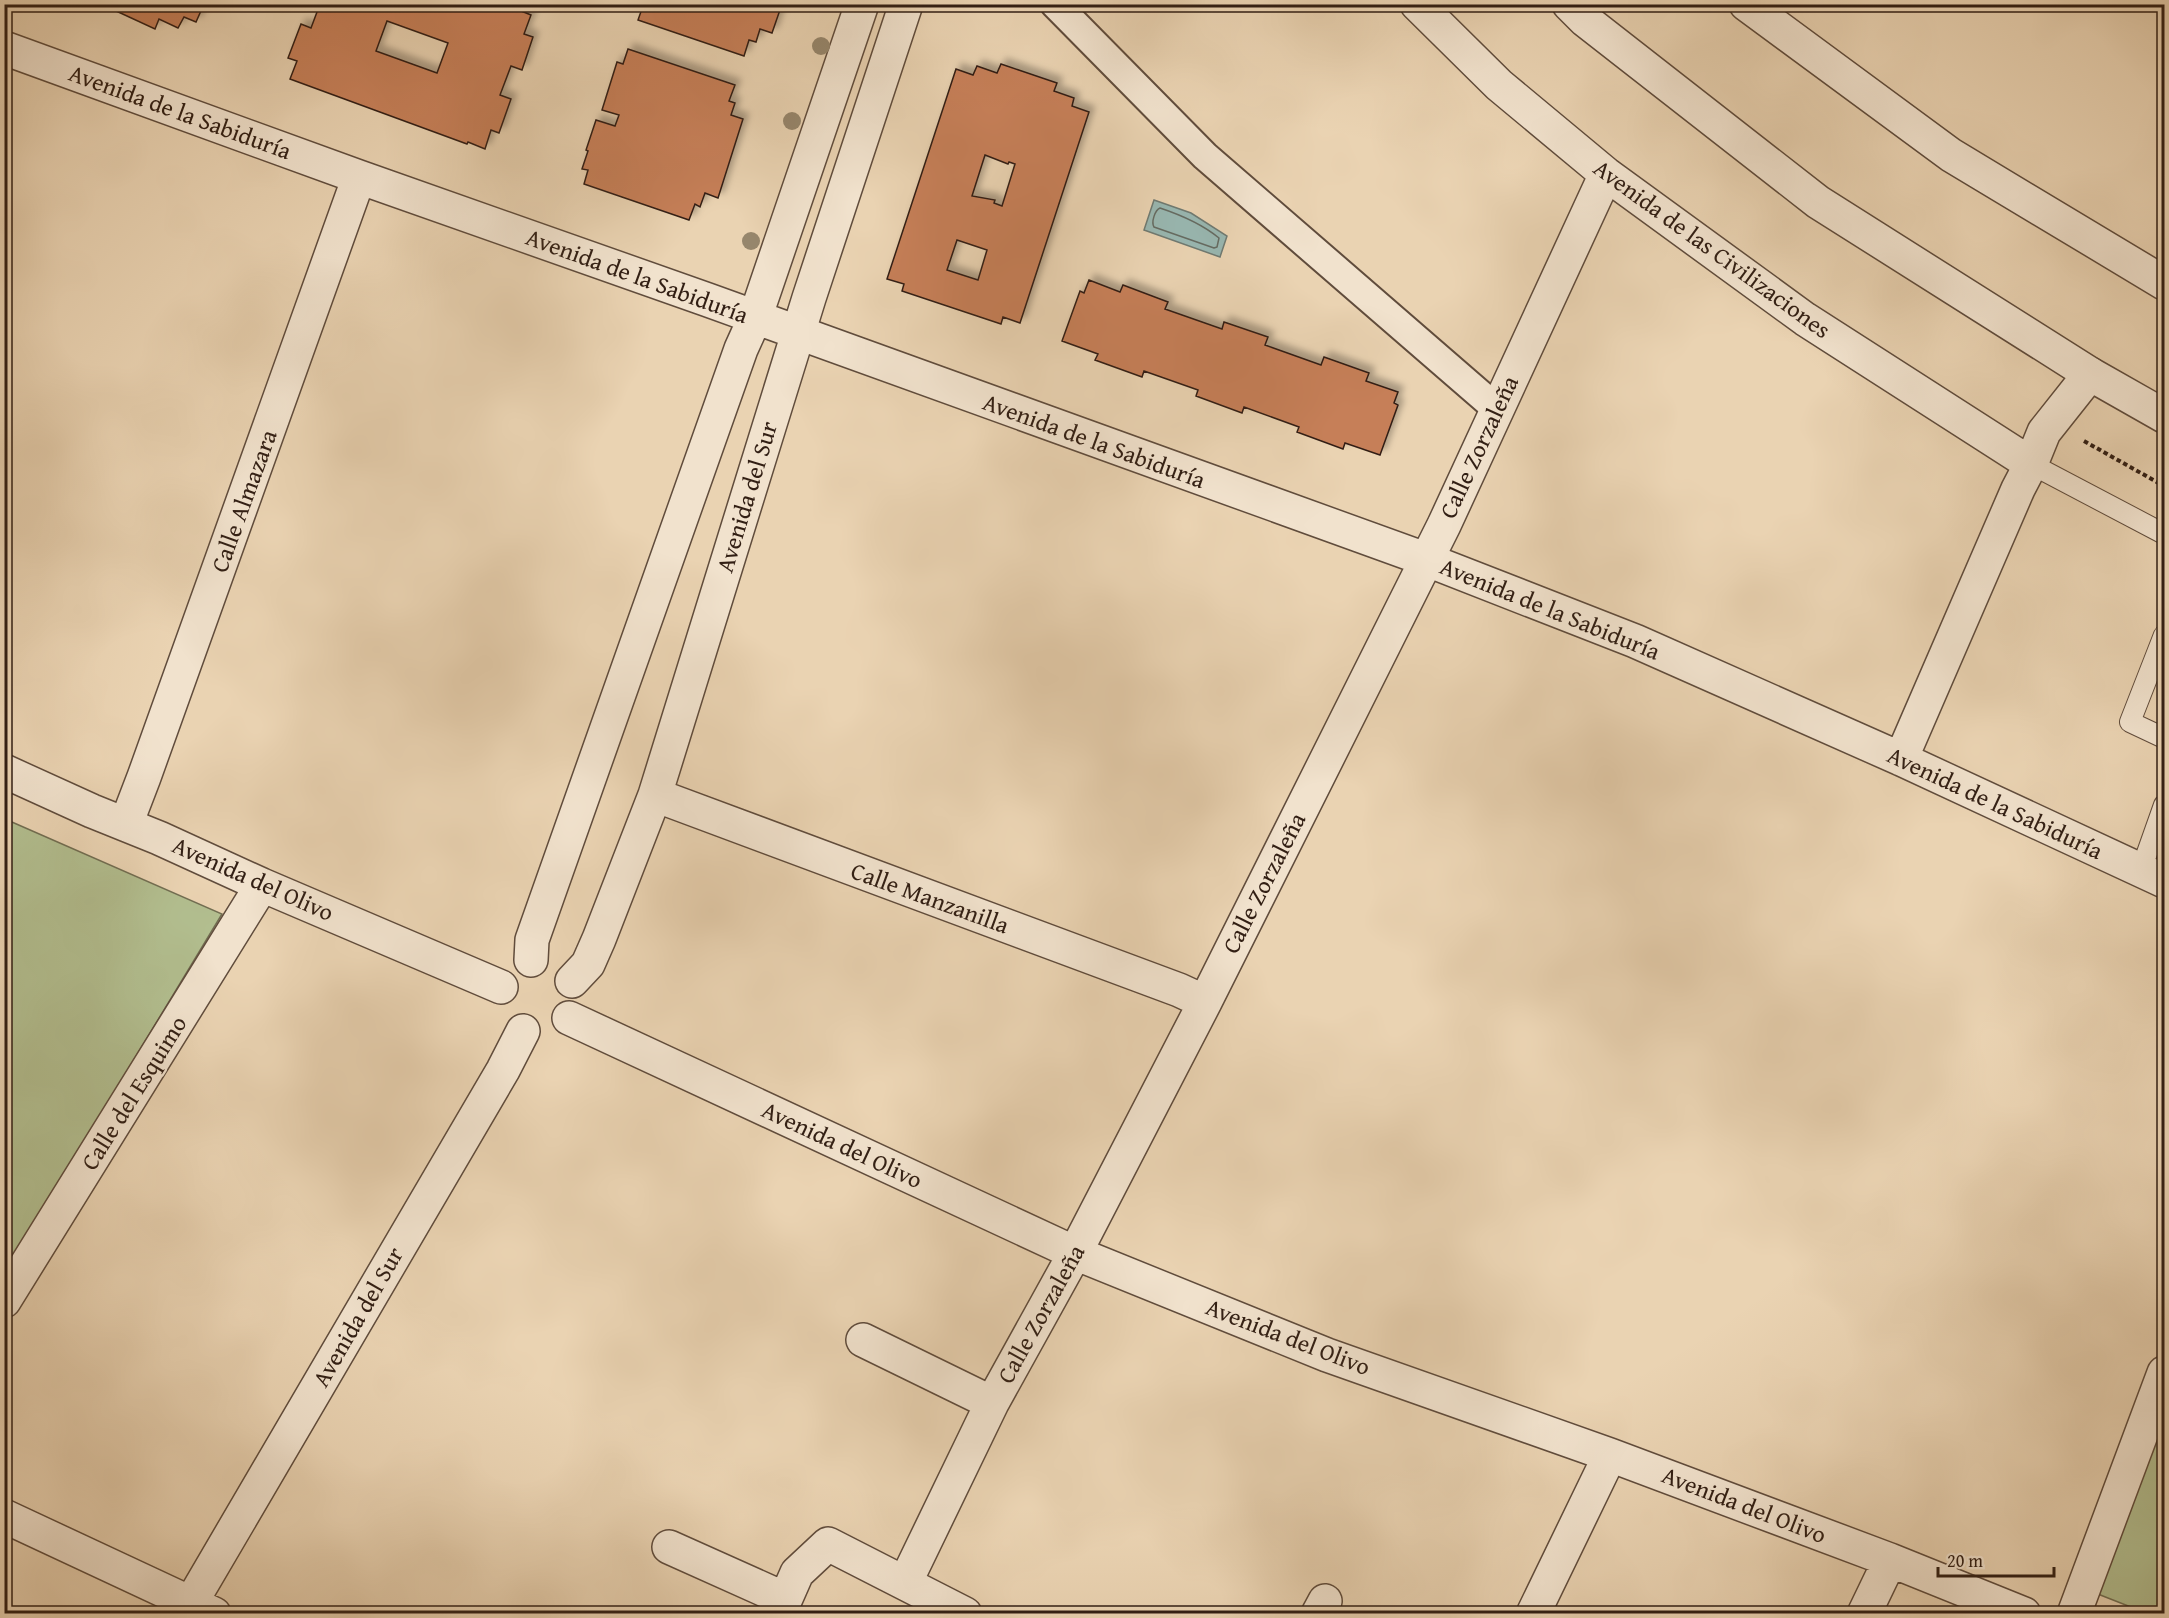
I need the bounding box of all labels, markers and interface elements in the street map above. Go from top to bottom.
street label: Avenida de la Sabiduría [64,55,297,168]
street label: Avenida de las Civilizaciones [1586,150,1838,347]
street label: Avenida de la Sabiduría [521,219,754,332]
street label: Calle Zorzaleña [1430,369,1527,524]
street label: Avenida de la Sabiduría [978,384,1211,497]
street label: Avenida del Sur [707,417,786,577]
street label: Calle Almazara [202,424,286,577]
street label: Avenida de la Sabiduría [1435,548,1666,669]
street label: Avenida de la Sabiduría [1882,737,2109,868]
street label: Calle Zorzaleña [1213,806,1314,959]
street label: Avenida del Olivo [167,827,340,930]
street label: Calle Manzanilla [846,853,1015,943]
street label: Calle del Esquimo [72,1009,195,1177]
street label: Avenida del Olivo [756,1092,928,1197]
street label: Calle Zorzaleña [988,1237,1094,1390]
street label: Avenida del Sur [303,1240,412,1393]
street label: Avenida del Olivo [1201,1289,1375,1384]
street label: Avenida del Olivo [1657,1457,1831,1552]
scale bar [1938,1540,2054,1578]
text: 20 m [1947,1547,1983,1574]

